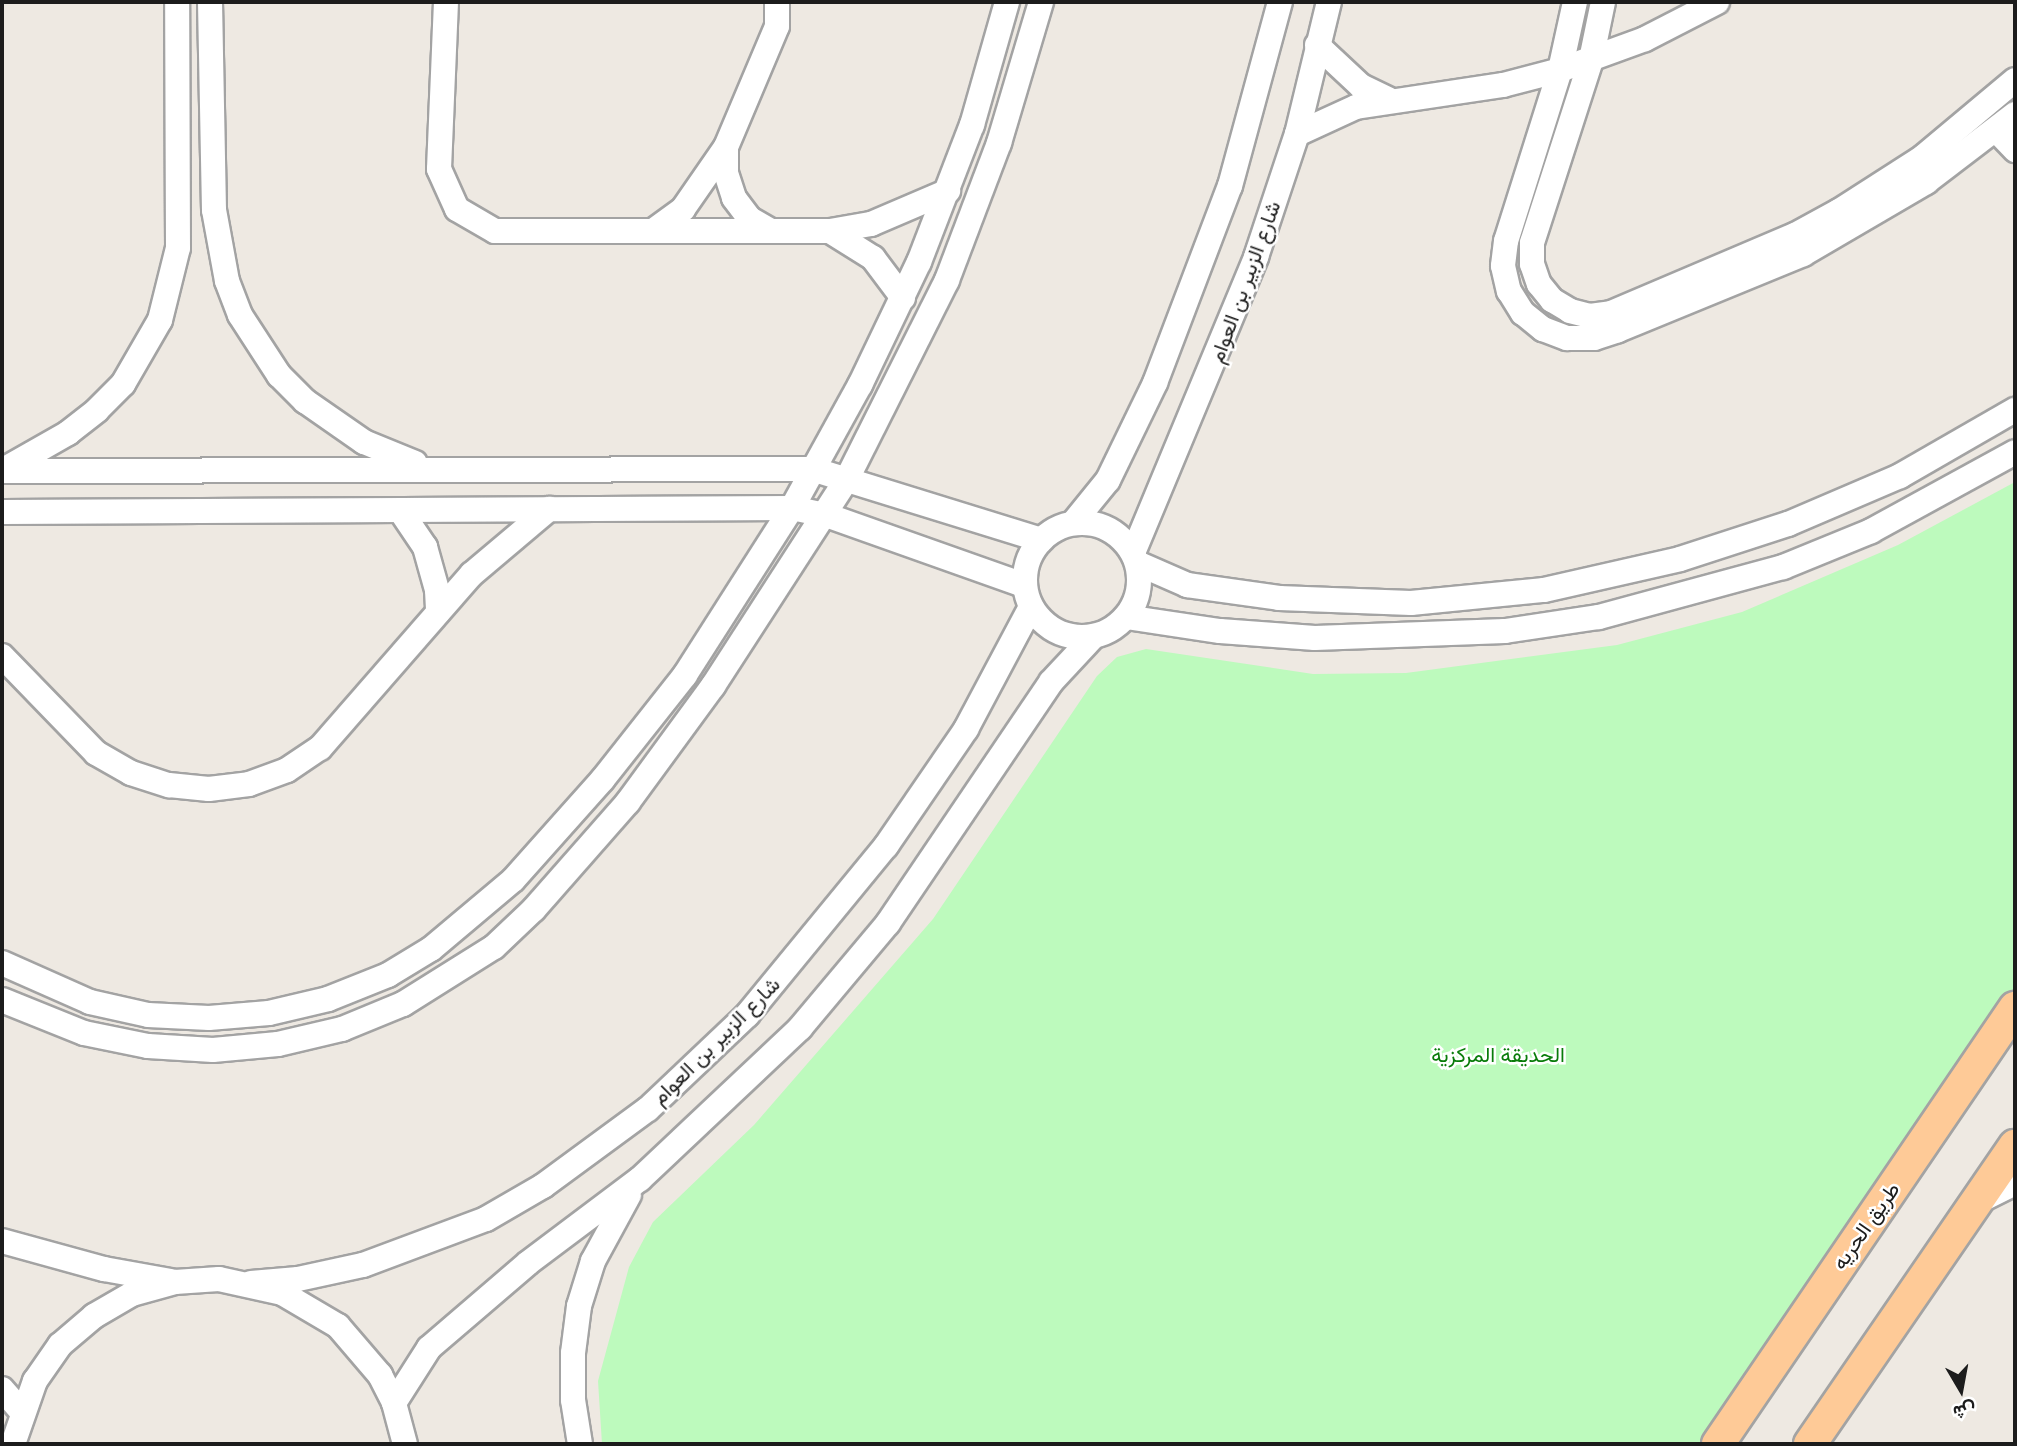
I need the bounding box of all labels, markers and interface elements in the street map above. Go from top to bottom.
street label: شارع الزبير بن العوام [1204,198,1286,366]
street label: شارع الزبير بن العوام [647,972,785,1110]
park label: الحديقة المركزية [1431,1042,1565,1068]
street label: طريق الحريه [1827,1178,1905,1274]
north arrow [1926,1355,1996,1425]
text: ش [1951,1396,1978,1425]

